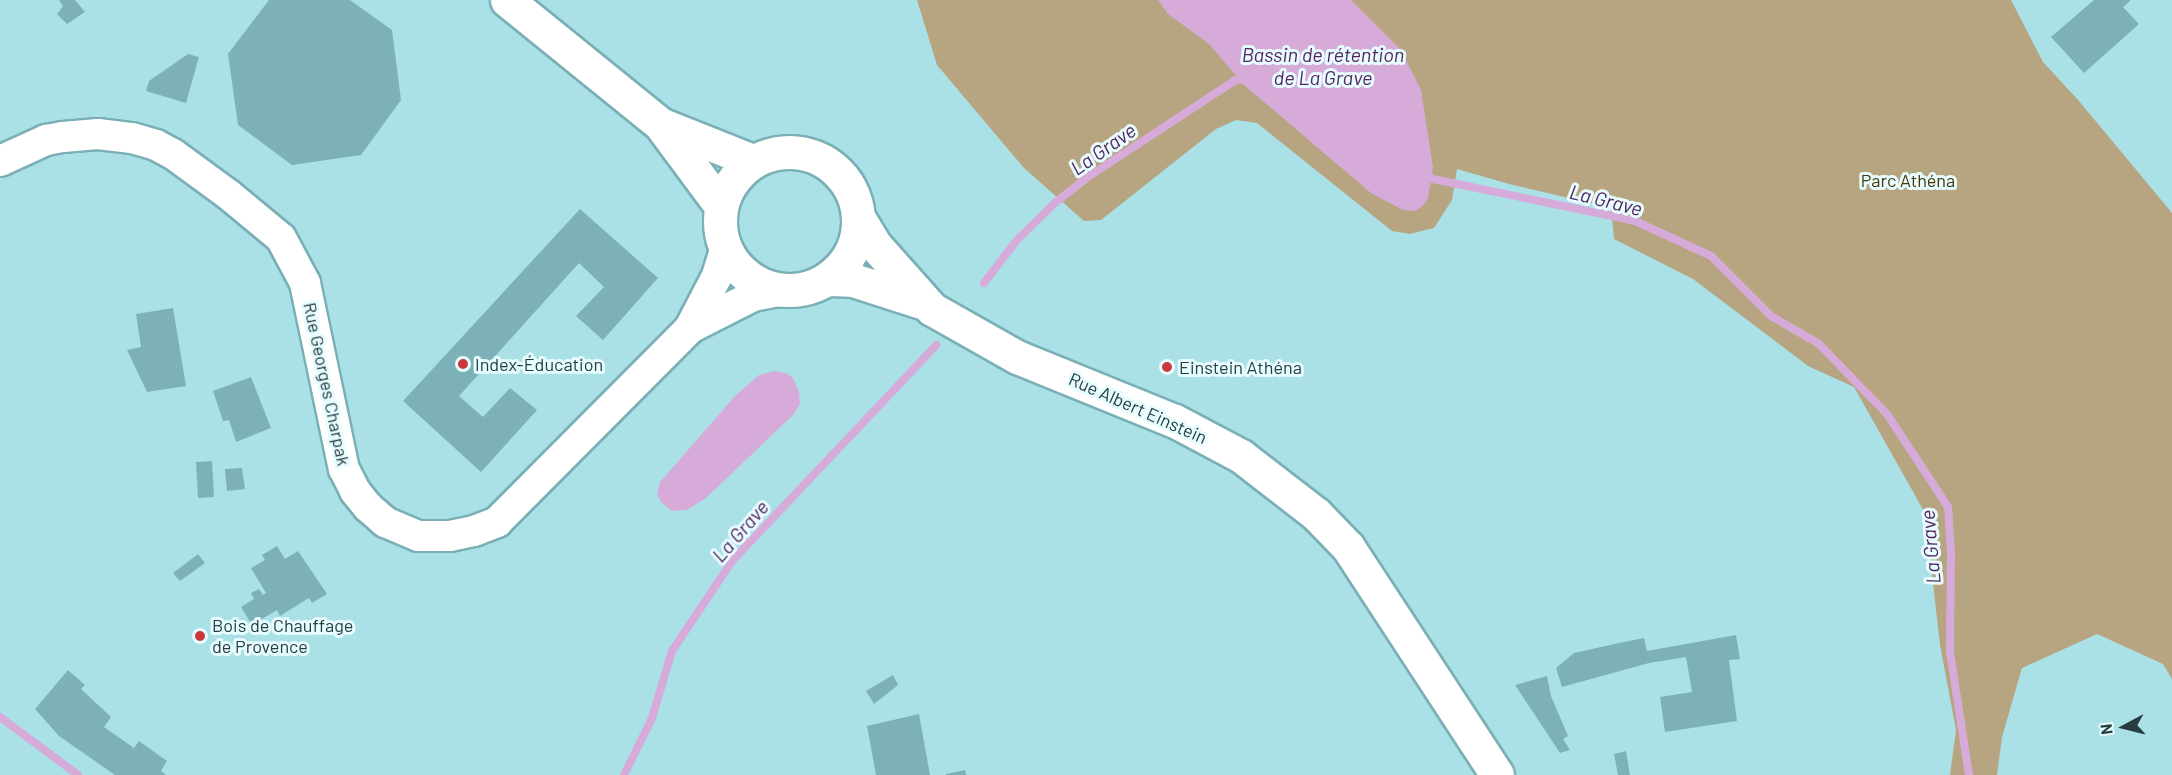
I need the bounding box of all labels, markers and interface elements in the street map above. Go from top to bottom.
water label: Bassin de rétention de La Grave [1242,42,1404,89]
water label: La Grave [1066,118,1140,180]
park label: Parc Athéna [1861,169,1955,191]
water label: La Grave [1567,179,1645,221]
street label: Rue Georges Charpak [299,300,355,468]
place label: Index-Éducation [475,353,603,375]
place label: Einstein Athéna [1179,356,1302,378]
marker: Index-Éducation [456,357,470,371]
marker: Einstein Athéna [1160,360,1174,374]
street label: Rue Albert Einstein [1065,368,1211,448]
water label: La Grave [707,495,773,567]
water label: La Grave [1915,509,1945,585]
place label: Bois de Chauffage de Provence [212,615,353,658]
marker: Bois de Chauffage de Provence [193,629,207,643]
north arrow [2094,697,2154,757]
text: N [2096,723,2116,736]

